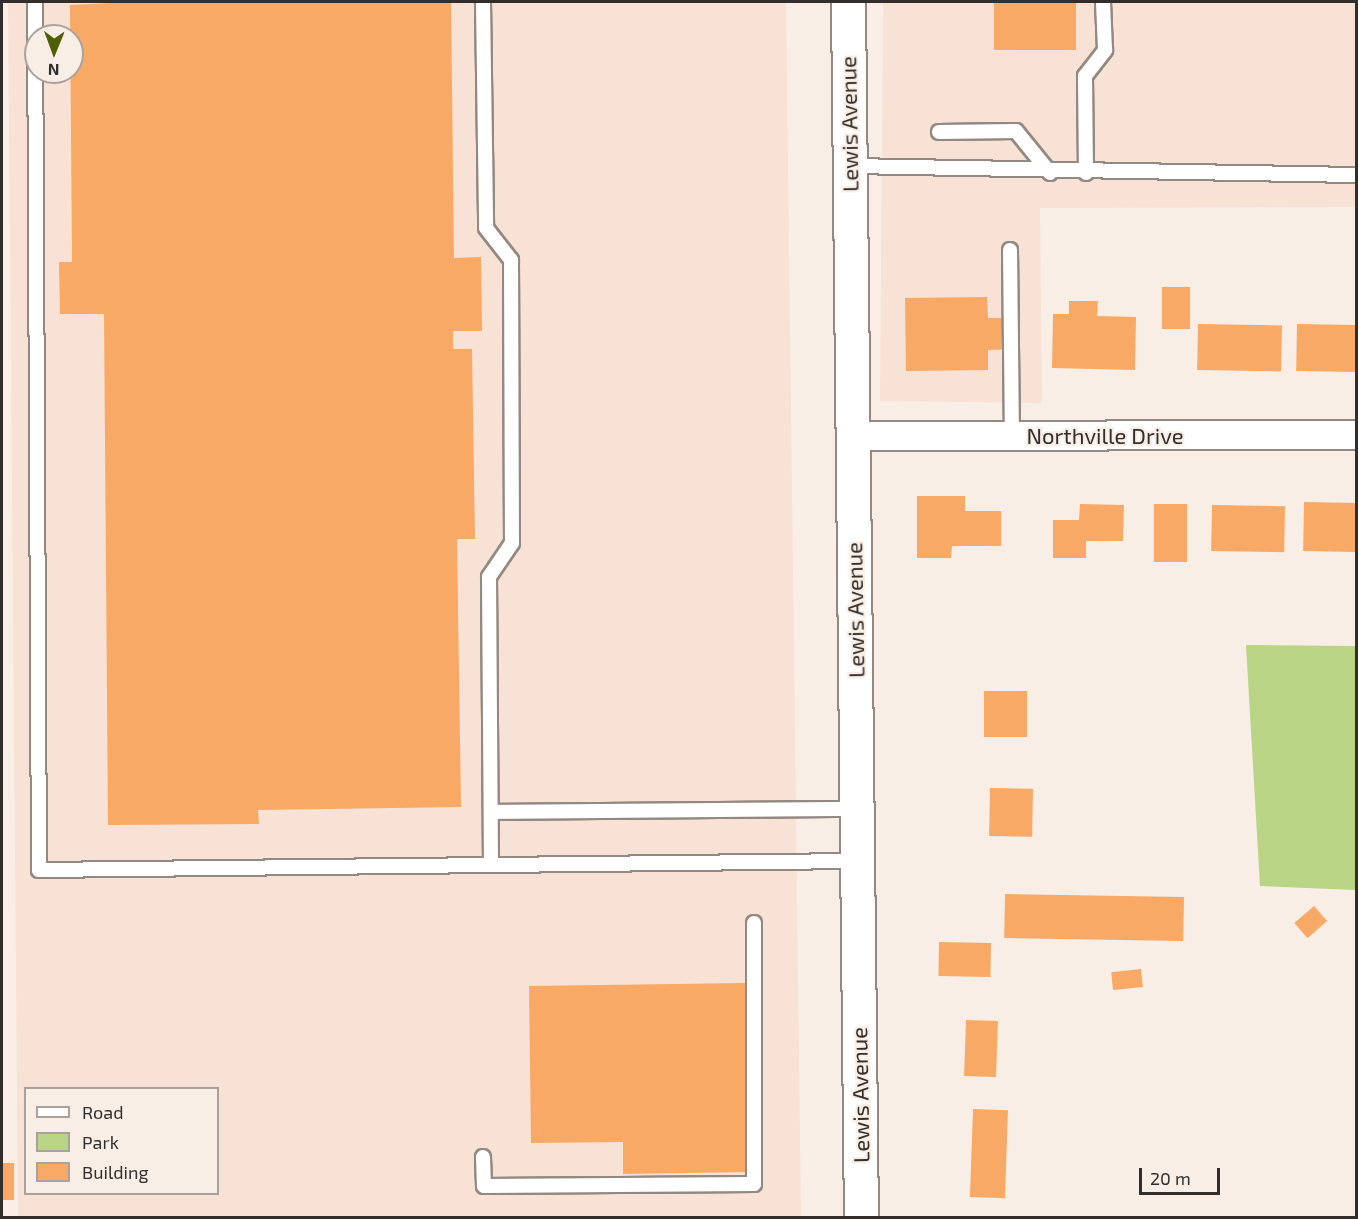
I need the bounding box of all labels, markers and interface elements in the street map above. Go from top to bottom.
north arrow [24,24,84,84]
street label: Lewis Avenue [835,56,863,192]
text: N [48,61,60,80]
street label: Northville Drive [1026,423,1184,449]
street label: Lewis Avenue [841,542,869,678]
street label: Lewis Avenue [846,1027,874,1163]
legend [24,1087,219,1195]
text: Road [82,1101,123,1123]
text: Park [82,1131,119,1153]
scale bar [1142,1156,1223,1194]
text: Building [82,1161,149,1183]
text: 20 m [1150,1167,1191,1189]

